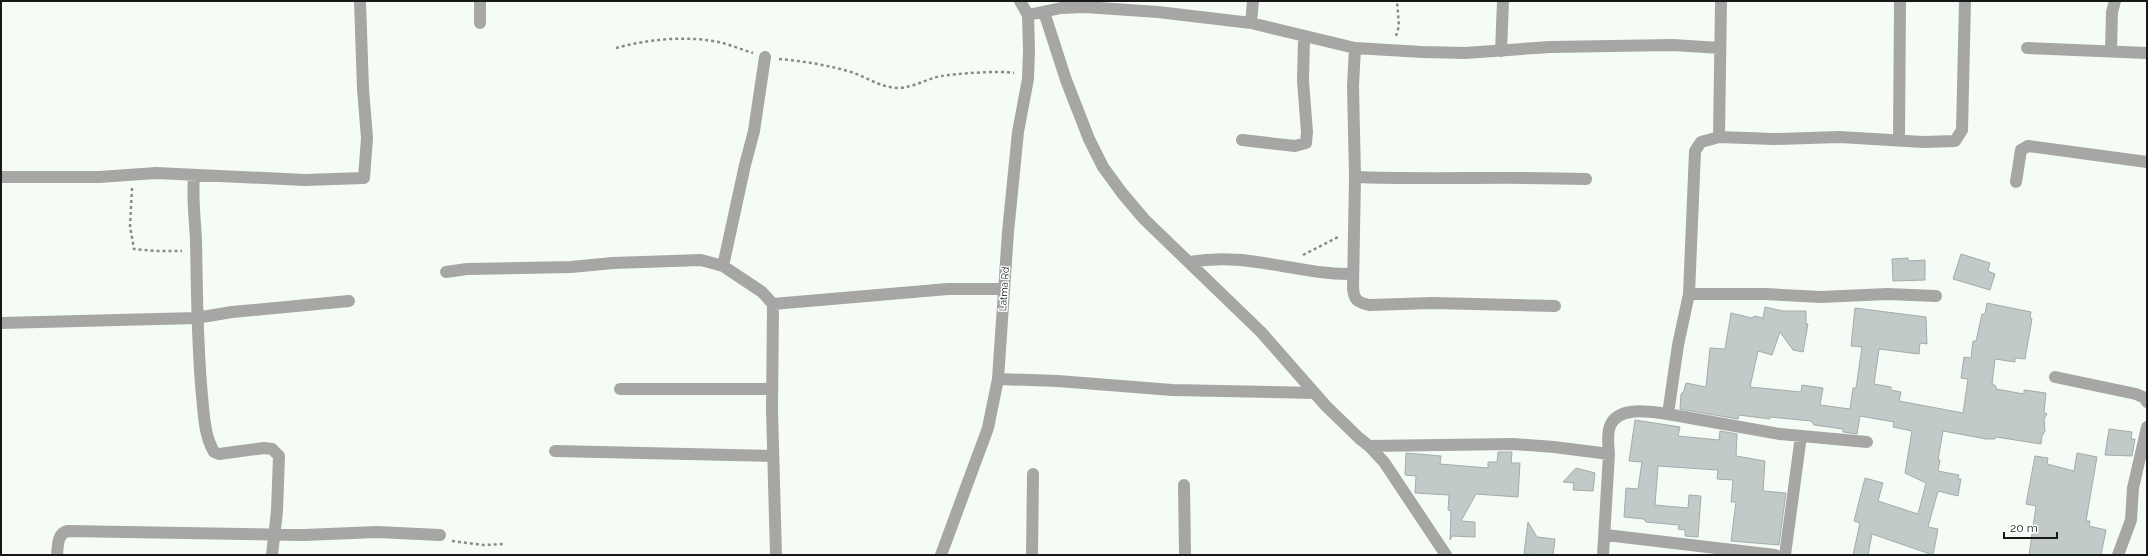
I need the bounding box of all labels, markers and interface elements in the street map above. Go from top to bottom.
street label: Latma Rd [997,266,1011,312]
scale bar [2004,514,2057,540]
text: 20 m [2010,521,2038,535]

